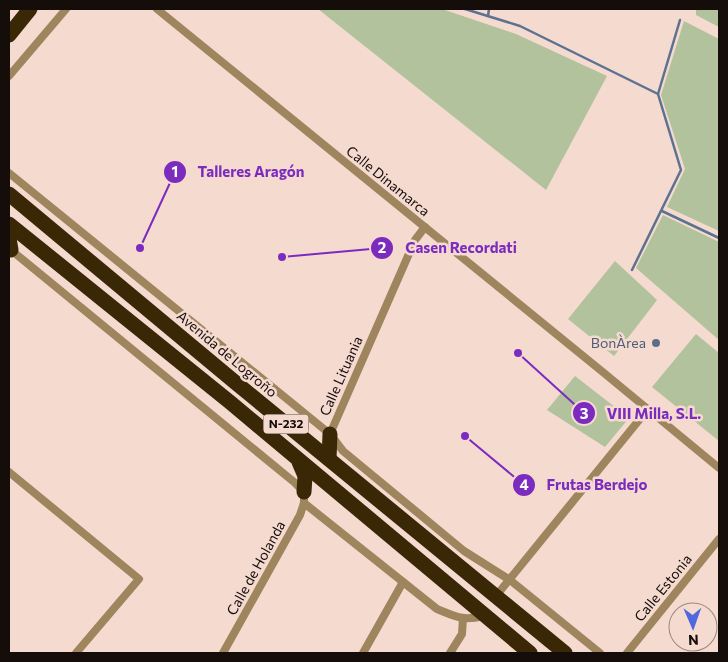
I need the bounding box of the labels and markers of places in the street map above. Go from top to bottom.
callout: Talleres Aragón [162,157,314,187]
callout: Casen Recordati [370,233,527,263]
place label: BonÀrea [591,334,646,351]
marker: BonÀrea [650,337,662,349]
callout: VIII Milla, S.L. [572,398,711,428]
callout: Frutas Berdejo [512,470,658,500]

